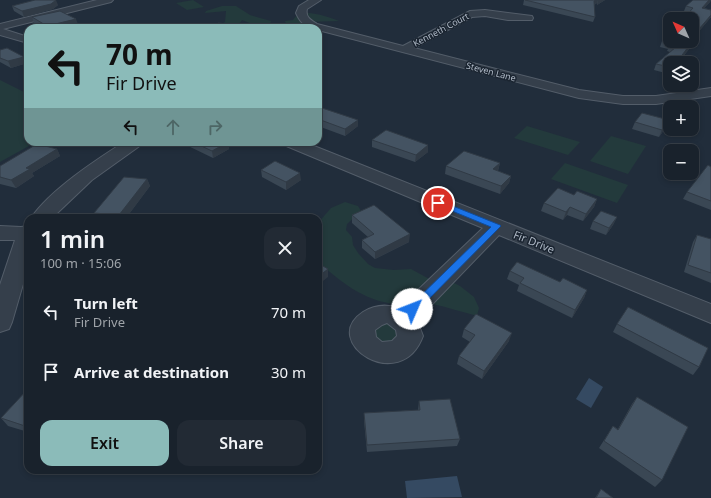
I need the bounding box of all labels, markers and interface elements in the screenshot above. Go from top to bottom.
street label: Kenneth Court [410,9,472,50]
north arrow [663,12,699,48]
map controls [663,12,699,180]
text: 70 m [106,35,173,73]
icon: left [40,40,92,92]
button: layers [663,56,699,92]
street label: Steven Lane [465,59,517,84]
text: Fir Drive [106,71,177,95]
button: + [663,100,699,136]
icon: left [120,116,142,138]
icon: ahead [162,116,184,138]
icon: right [204,116,226,138]
button: − [663,144,699,180]
pin [421,186,455,220]
icon: arrive [427,192,449,214]
text: 1 min [40,222,105,255]
street label: Fir Drive [511,226,557,257]
button: close [264,227,306,269]
text: 100 m · 15:06 [40,254,121,272]
position arrow [391,288,433,330]
text: Turn left [74,293,138,313]
icon: left [40,301,62,323]
text: 70 m [271,302,306,322]
text: Fir Drive [74,313,125,331]
icon: arrive [40,361,62,383]
text: Arrive at destination [74,362,229,382]
text: 30 m [271,362,306,382]
button: Exit [40,420,169,466]
button: Share [177,420,306,466]

